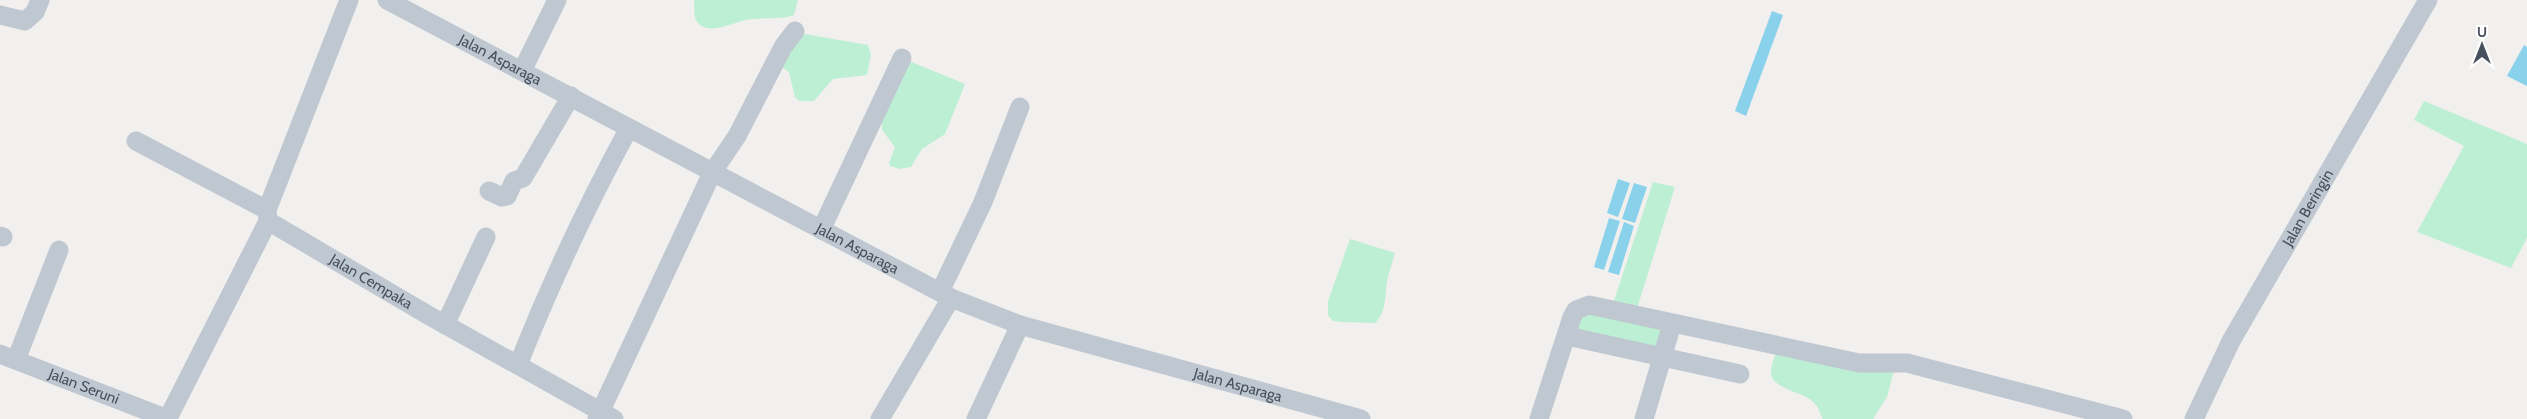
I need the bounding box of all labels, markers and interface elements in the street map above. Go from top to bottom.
north arrow [2457,20,2507,70]
text: U [2477,23,2487,41]
street label: Jalan Asparaga [455,30,545,89]
street label: Jalan Beringin [2278,166,2337,250]
street label: Jalan Asparaga [812,219,903,278]
street label: Jalan Cempaka [326,250,416,313]
street label: Jalan Seruni [45,364,122,408]
street label: Jalan Asparaga [1191,364,1285,406]

